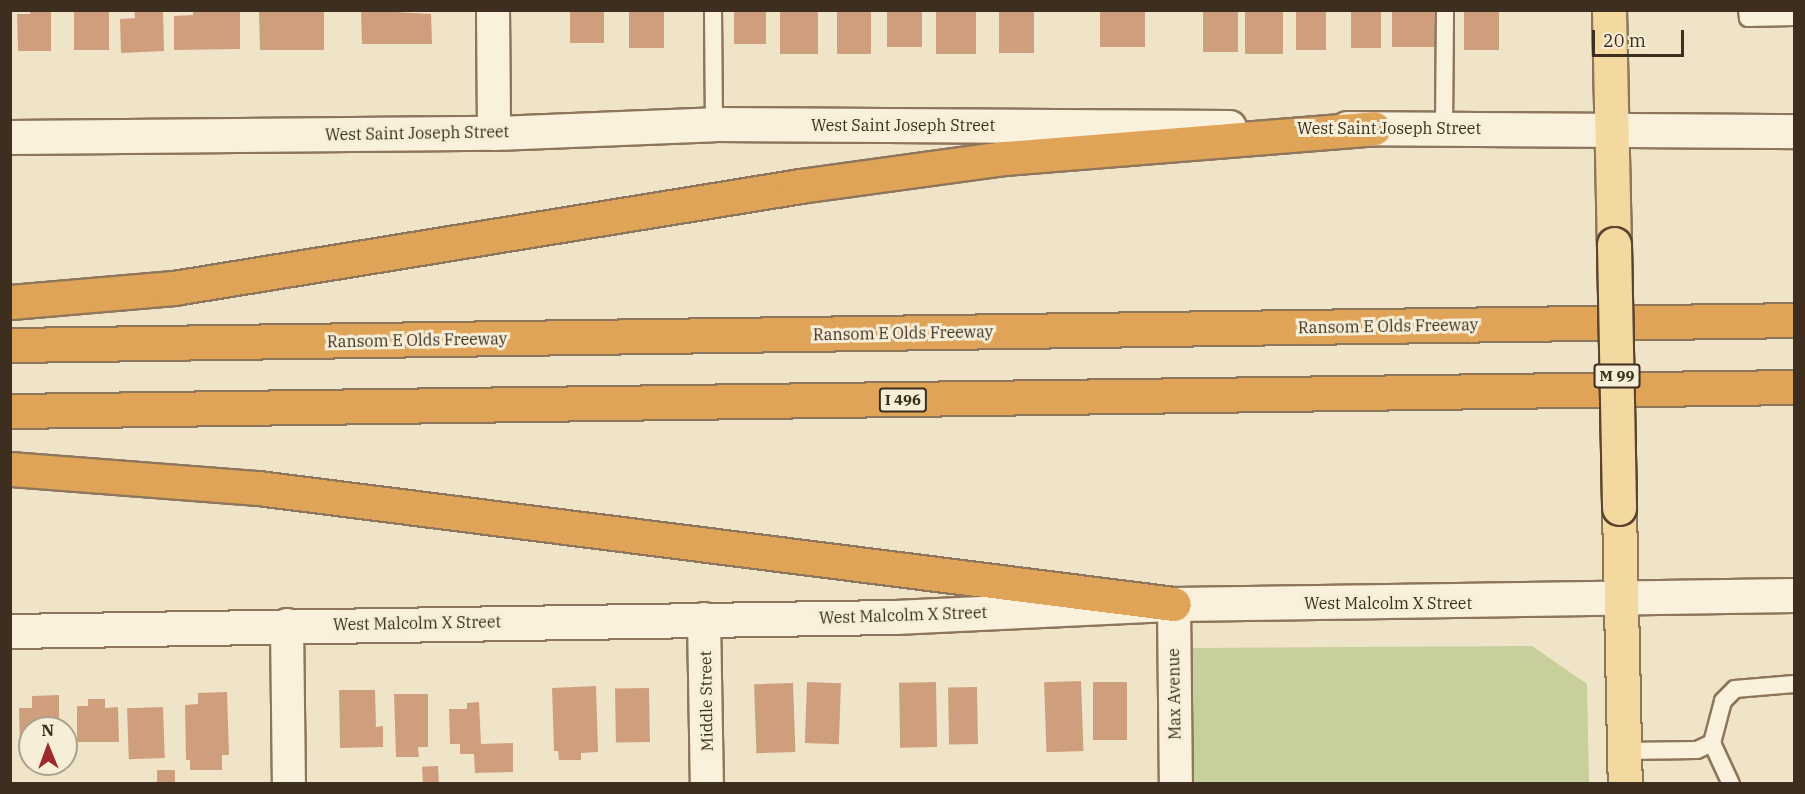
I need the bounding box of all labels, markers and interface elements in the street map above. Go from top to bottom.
scale bar [1595,18,1686,56]
text: 20 m [1603,29,1646,52]
street label: West Saint Joseph Street [811,115,995,135]
street label: West Saint Joseph Street [1297,118,1481,138]
street label: West Saint Joseph Street [325,122,509,144]
street label: Ransom E Olds Freeway [1298,315,1478,337]
street label: Ransom E Olds Freeway [813,322,993,344]
street label: Ransom E Olds Freeway [327,329,507,351]
road number: M 99 [1593,364,1641,388]
road number: I 496 [878,388,928,412]
street label: West Malcolm X Street [1304,593,1472,613]
street label: West Malcolm X Street [819,602,987,628]
street label: West Malcolm X Street [333,612,501,634]
street label: Max Avenue [1164,648,1184,740]
street label: Middle Street [696,651,716,751]
north arrow [18,716,78,776]
text: N [41,720,54,740]

